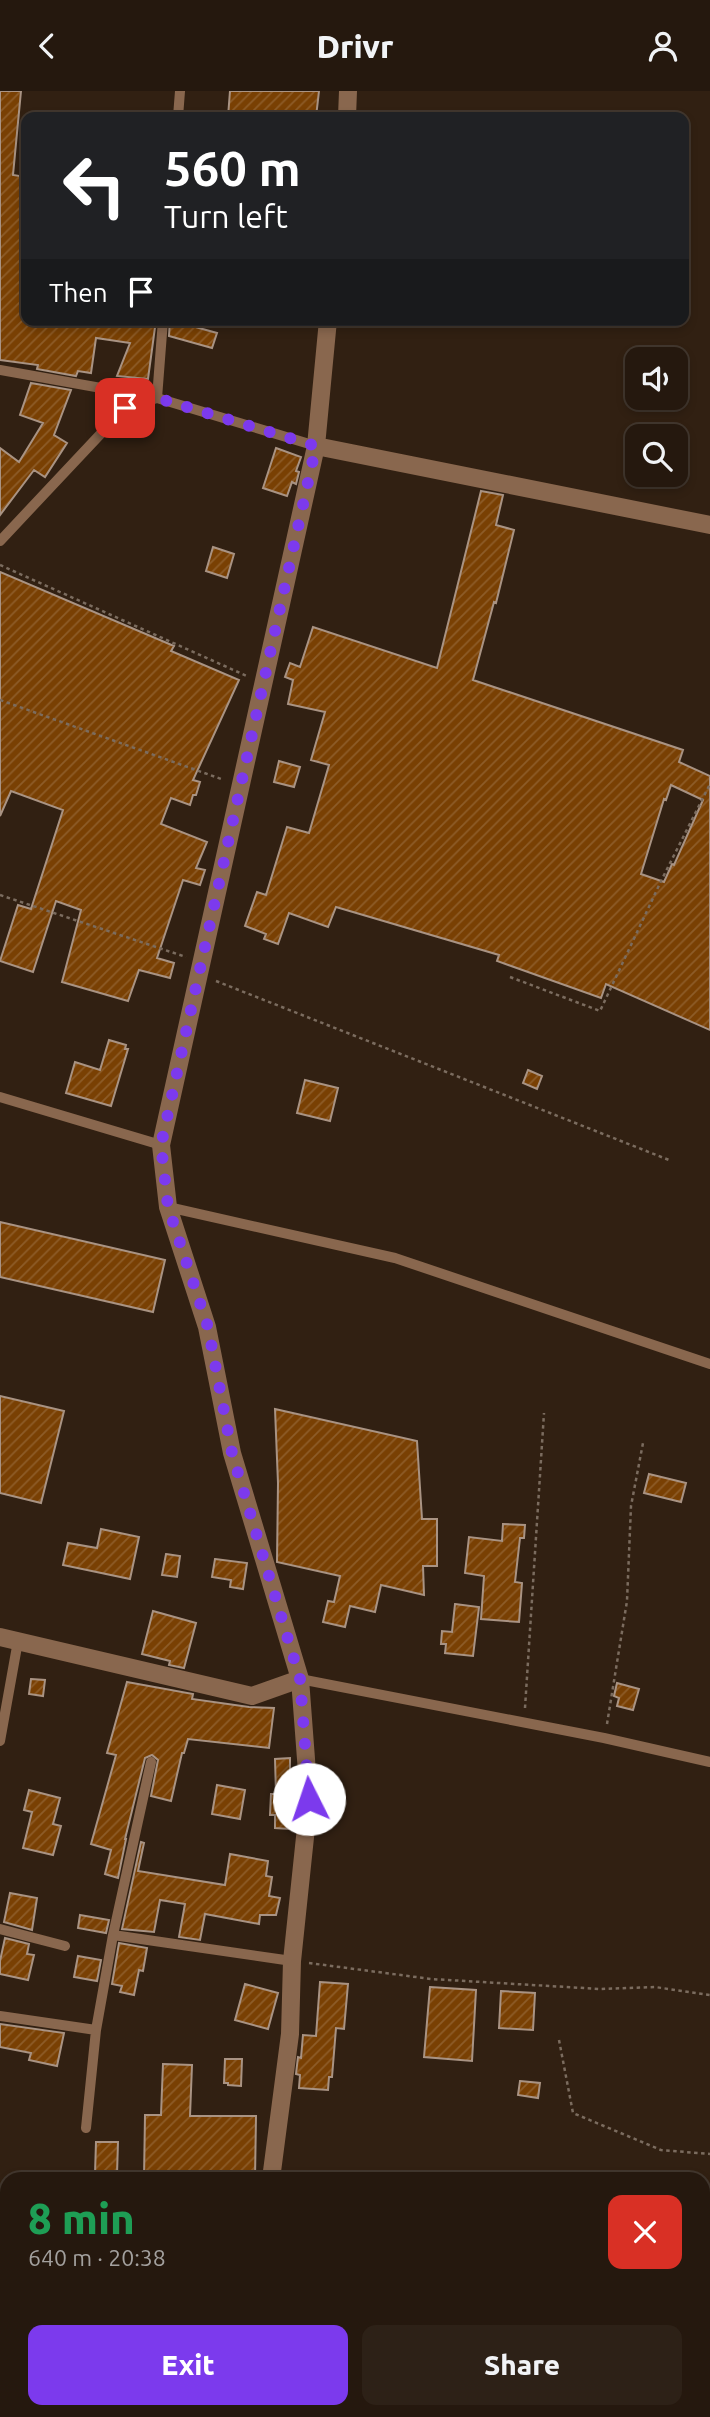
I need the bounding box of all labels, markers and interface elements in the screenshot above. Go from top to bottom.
icon: back [28,27,66,65]
icon: person [644,27,682,65]
text: Drivr [317,28,393,64]
icon: left [49,140,140,231]
text: 560 m [164,140,301,195]
text: Turn left [164,198,288,234]
icon: arrive [122,273,160,311]
text: Then [49,278,108,307]
map controls [625,347,688,487]
button: sound [625,347,688,410]
pin [95,378,155,438]
icon: arrive [106,389,144,427]
button: search [625,424,688,487]
position arrow [272,1762,346,1836]
text: 8 min [28,2195,135,2242]
button: close [608,2195,682,2269]
text: 640 m · 20:38 [28,2245,166,2270]
button: Exit [28,2325,348,2405]
button: Share [362,2325,682,2405]

